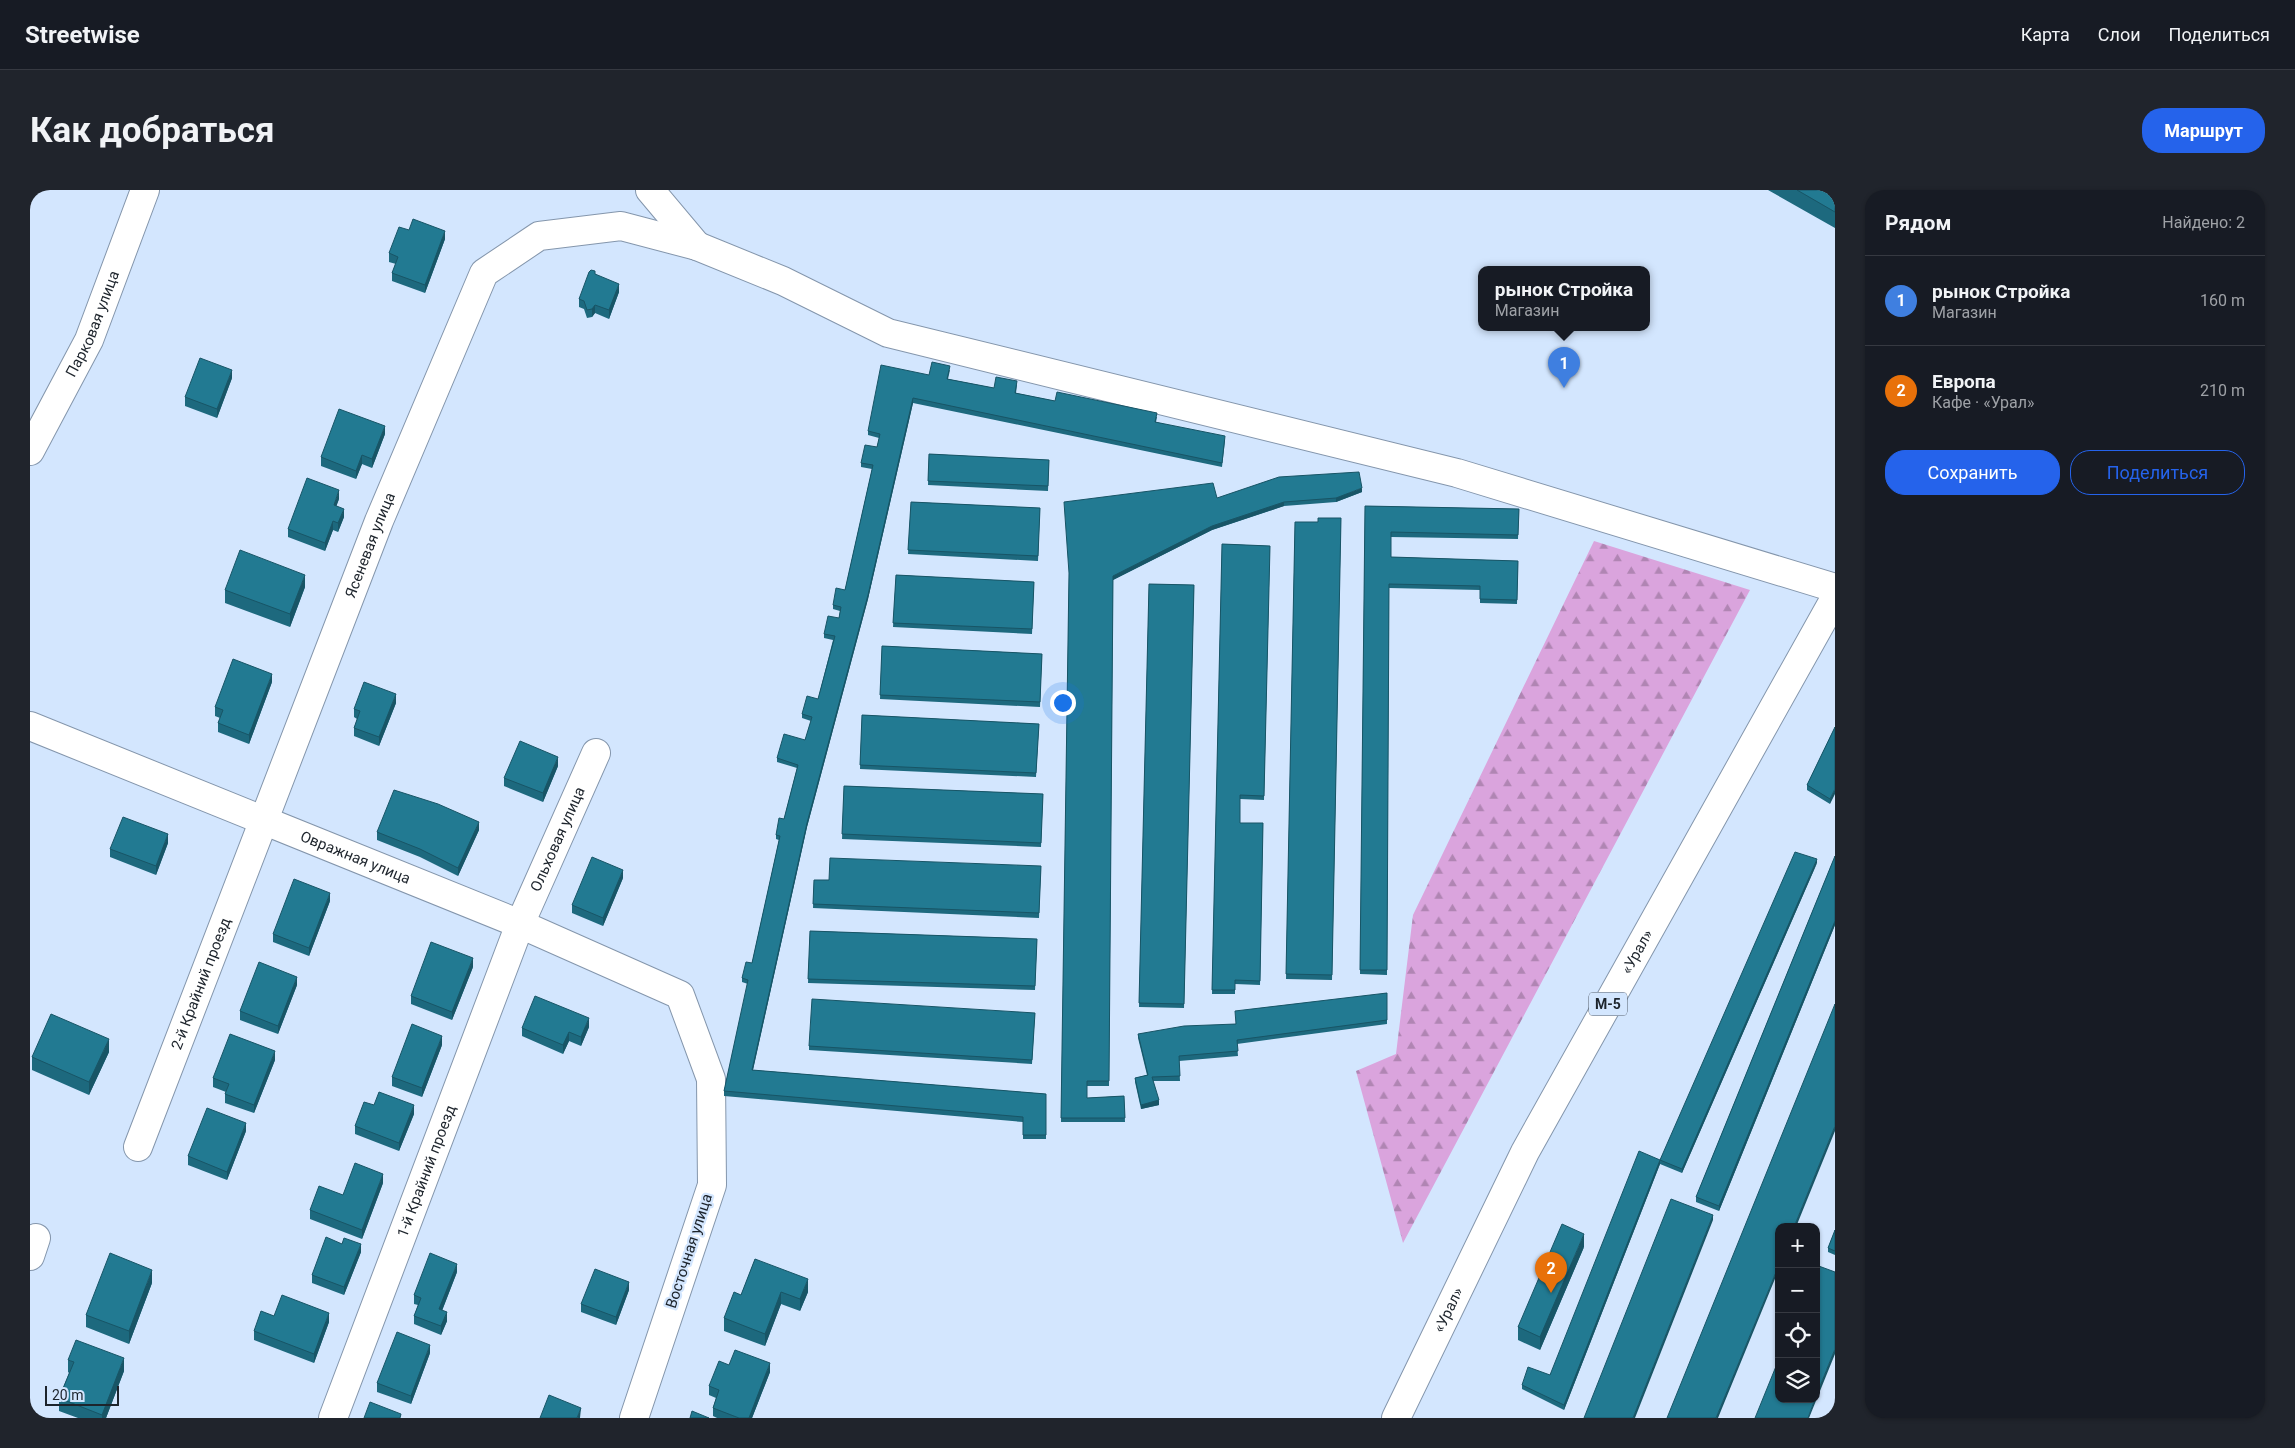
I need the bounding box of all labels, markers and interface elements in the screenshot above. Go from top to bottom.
text: Streetwise [25,21,140,49]
text: Карта [2021,24,2070,45]
text: Слои [2098,24,2141,45]
text: Поделиться [2169,24,2270,45]
button: Маршрут [2142,108,2265,153]
text: Как добраться [30,110,275,151]
text: Рядом [1885,211,1951,235]
text: Найдено: 2 [2162,213,2245,232]
popup [1478,266,1650,331]
street label: Парковая улица [62,268,123,380]
text: рынок Стройка [1495,278,1633,301]
text: рынок Стройка [1932,280,2070,303]
text: 1 [1896,291,1906,310]
text: 160 m [2200,291,2245,310]
text: Магазин [1495,301,1559,320]
text: Магазин [1932,303,1997,322]
pin: 1 [1548,347,1580,388]
text: Европа [1932,370,1996,393]
text: 2 [1896,381,1906,400]
text: 210 m [2200,381,2245,400]
text: Кафе · «Урал» [1932,393,2034,412]
button: Сохранить [1885,450,2060,495]
button: Поделиться [2070,450,2245,495]
street label: Ясеневая улица [341,490,399,601]
your location [1050,690,1076,716]
street label: Ольховая улица [527,784,589,894]
street label: Овражная улица [298,827,413,888]
street label: 2-й Крайний проезд [167,915,234,1052]
street label: «Урал» [1617,926,1657,977]
road number: М-5 [1589,992,1627,1016]
street label: 1-й Крайний проезд [393,1103,460,1240]
street label: Восточная улица [662,1191,716,1311]
map controls [1775,1223,1820,1403]
button: + [1775,1223,1820,1268]
pin: 2 [1535,1252,1567,1293]
button: − [1775,1268,1820,1313]
street label: «Урал» [1430,1284,1467,1336]
button: locate [1775,1313,1820,1358]
button: layers [1775,1358,1820,1403]
scale bar [45,1383,119,1406]
text: 20 m [52,1387,84,1403]

